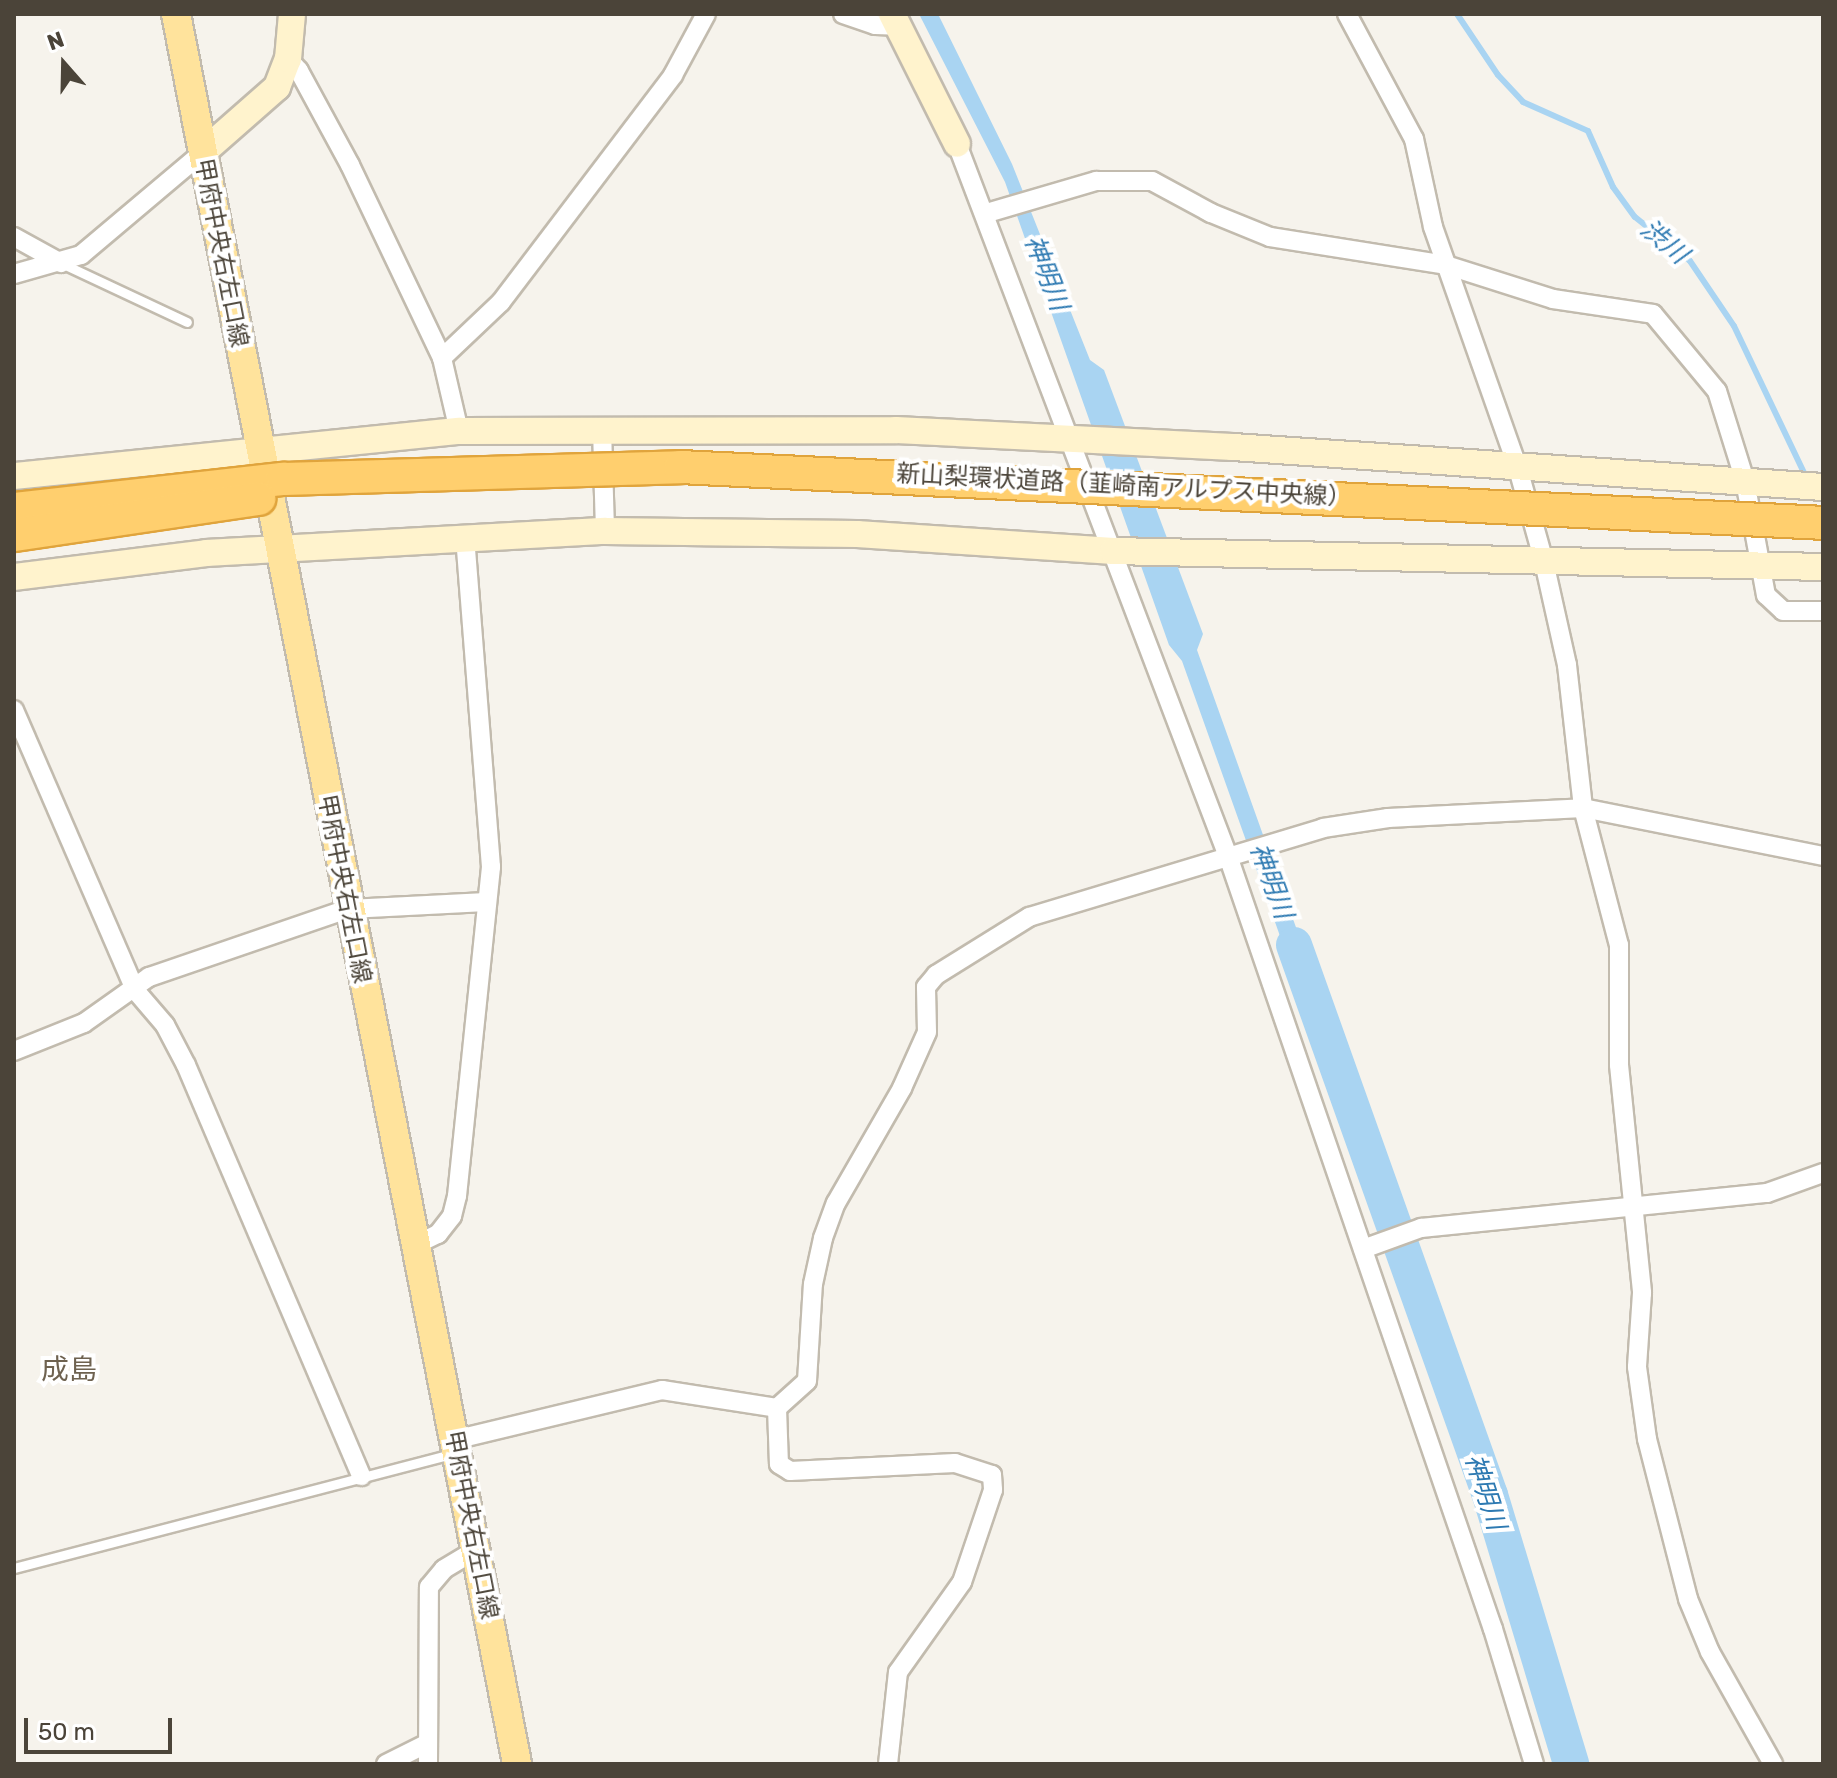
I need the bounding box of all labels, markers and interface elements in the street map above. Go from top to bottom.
north arrow [24,24,104,104]
text: N [44,26,68,56]
street label: 甲府中央右左口線 [189,156,253,350]
water label: 渋川 [1634,213,1694,271]
water label: 神明川 [1017,231,1075,315]
street label: 新山梨環状道路（韮崎南アルプス中央線） [896,460,1352,512]
street label: 甲府中央右左口線 [312,792,376,986]
water label: 神明川 [1243,839,1299,923]
district label: 成島 [41,1353,97,1387]
street label: 甲府中央右左口線 [439,1428,503,1622]
water label: 神明川 [1458,1450,1512,1534]
scale bar [28,1702,176,1752]
text: 50 m [38,1718,95,1746]

